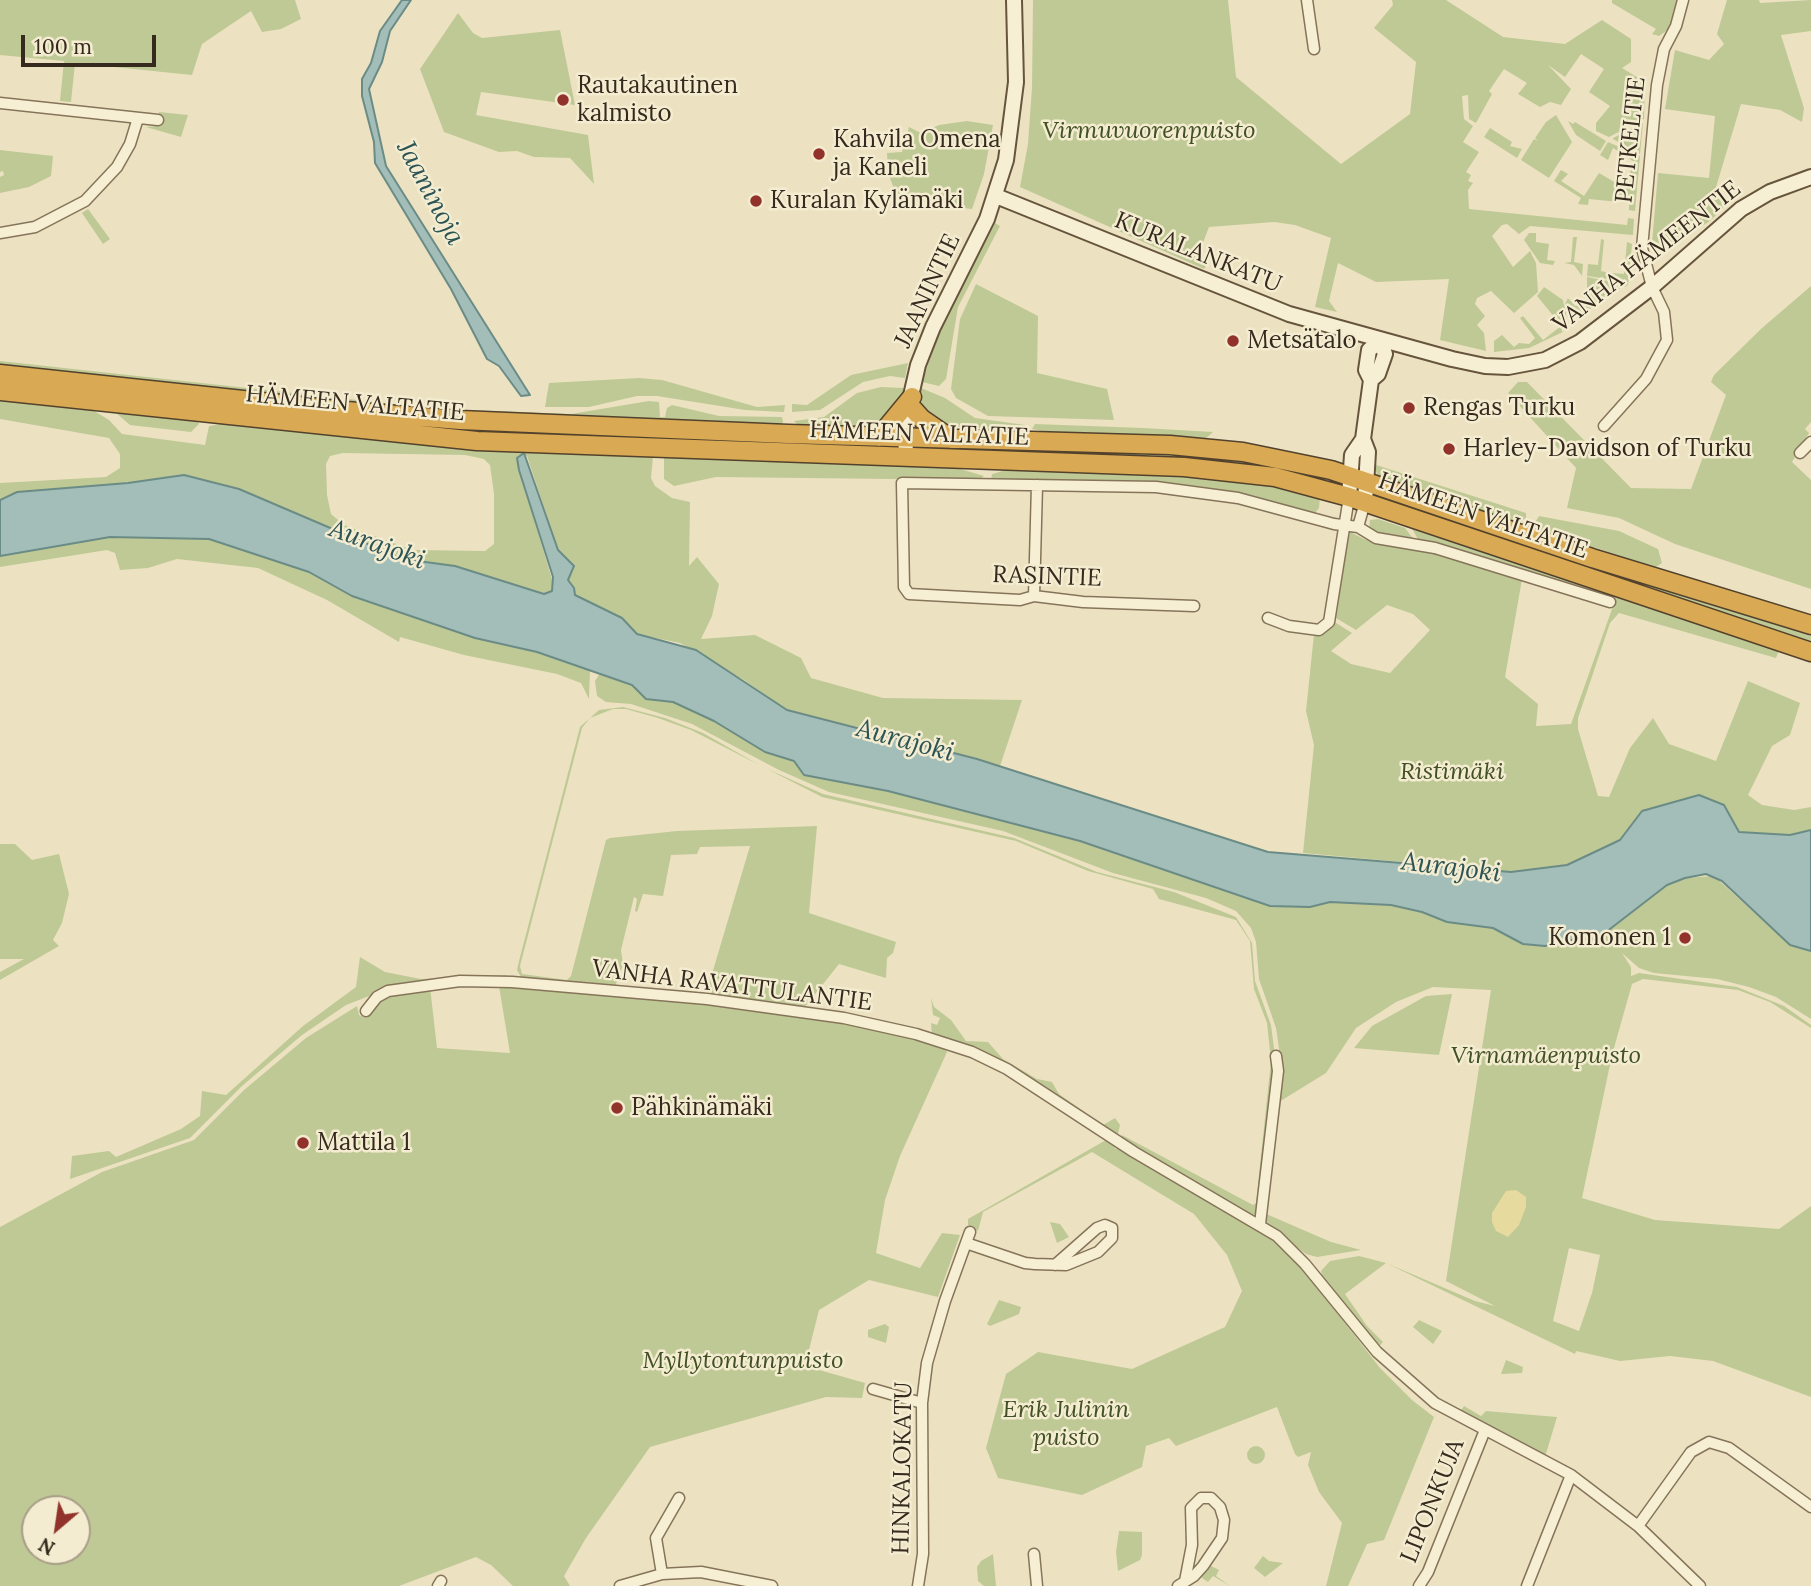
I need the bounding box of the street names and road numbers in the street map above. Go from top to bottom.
street label: PETKELTIE [1610,75,1652,205]
street label: VANHA HÄMEENTIE [1547,175,1747,339]
street label: KURALANKATU [1110,206,1286,300]
street label: JAANINTIE [889,229,967,353]
street label: HÄMEEN VALTATIE [244,380,466,428]
street label: HÄMEEN VALTATIE [809,416,1029,452]
street label: HÄMEEN VALTATIE [1374,467,1592,565]
street label: RASINTIE [992,561,1102,593]
street label: VANHA RAVATTULANTIE [590,955,874,1017]
street label: HINKALOKATU [887,1381,919,1555]
street label: LIPONKUJA [1395,1435,1471,1567]

